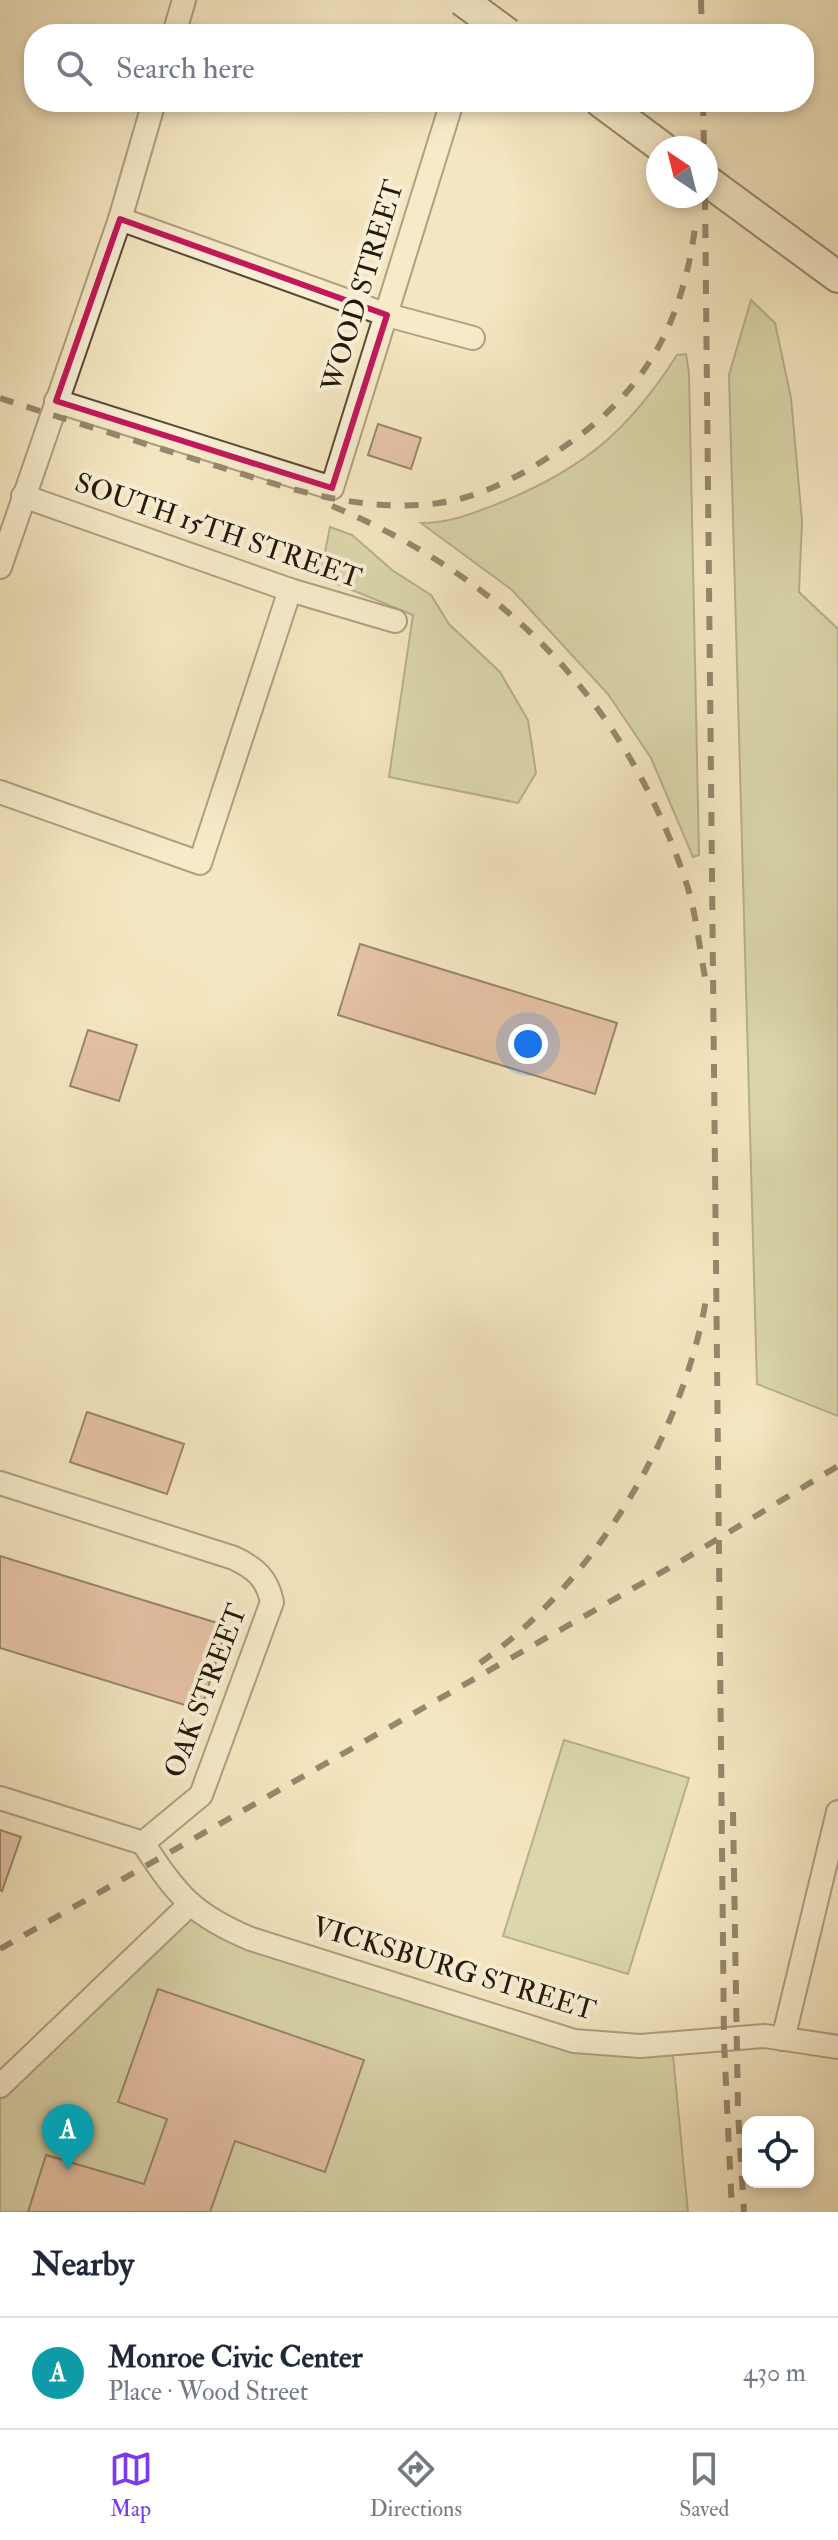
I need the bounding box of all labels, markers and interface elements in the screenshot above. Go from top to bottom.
search box [24,24,814,112]
icon: search [52,46,96,90]
text: Search here [116,50,255,87]
north arrow [646,136,718,208]
street label: WOOD STREET [314,176,412,397]
street label: SOUTH 15TH STREET [70,466,366,597]
your location [508,1024,548,1064]
street label: OAK STREET [157,1599,255,1783]
street label: VICKSBURG STREET [308,1909,600,2029]
pin: A [42,2104,94,2170]
map controls [742,2116,814,2188]
button: locate [742,2116,814,2188]
text: Nearby [32,2243,134,2286]
text: Monroe Civic Center [108,2339,363,2376]
text: A [50,2357,66,2389]
text: 430 m [743,2357,806,2389]
text: Place · Wood Street [108,2376,308,2408]
tab: Map [109,2447,153,2523]
tab: Directions [370,2447,462,2523]
tab: Saved [679,2447,729,2523]

